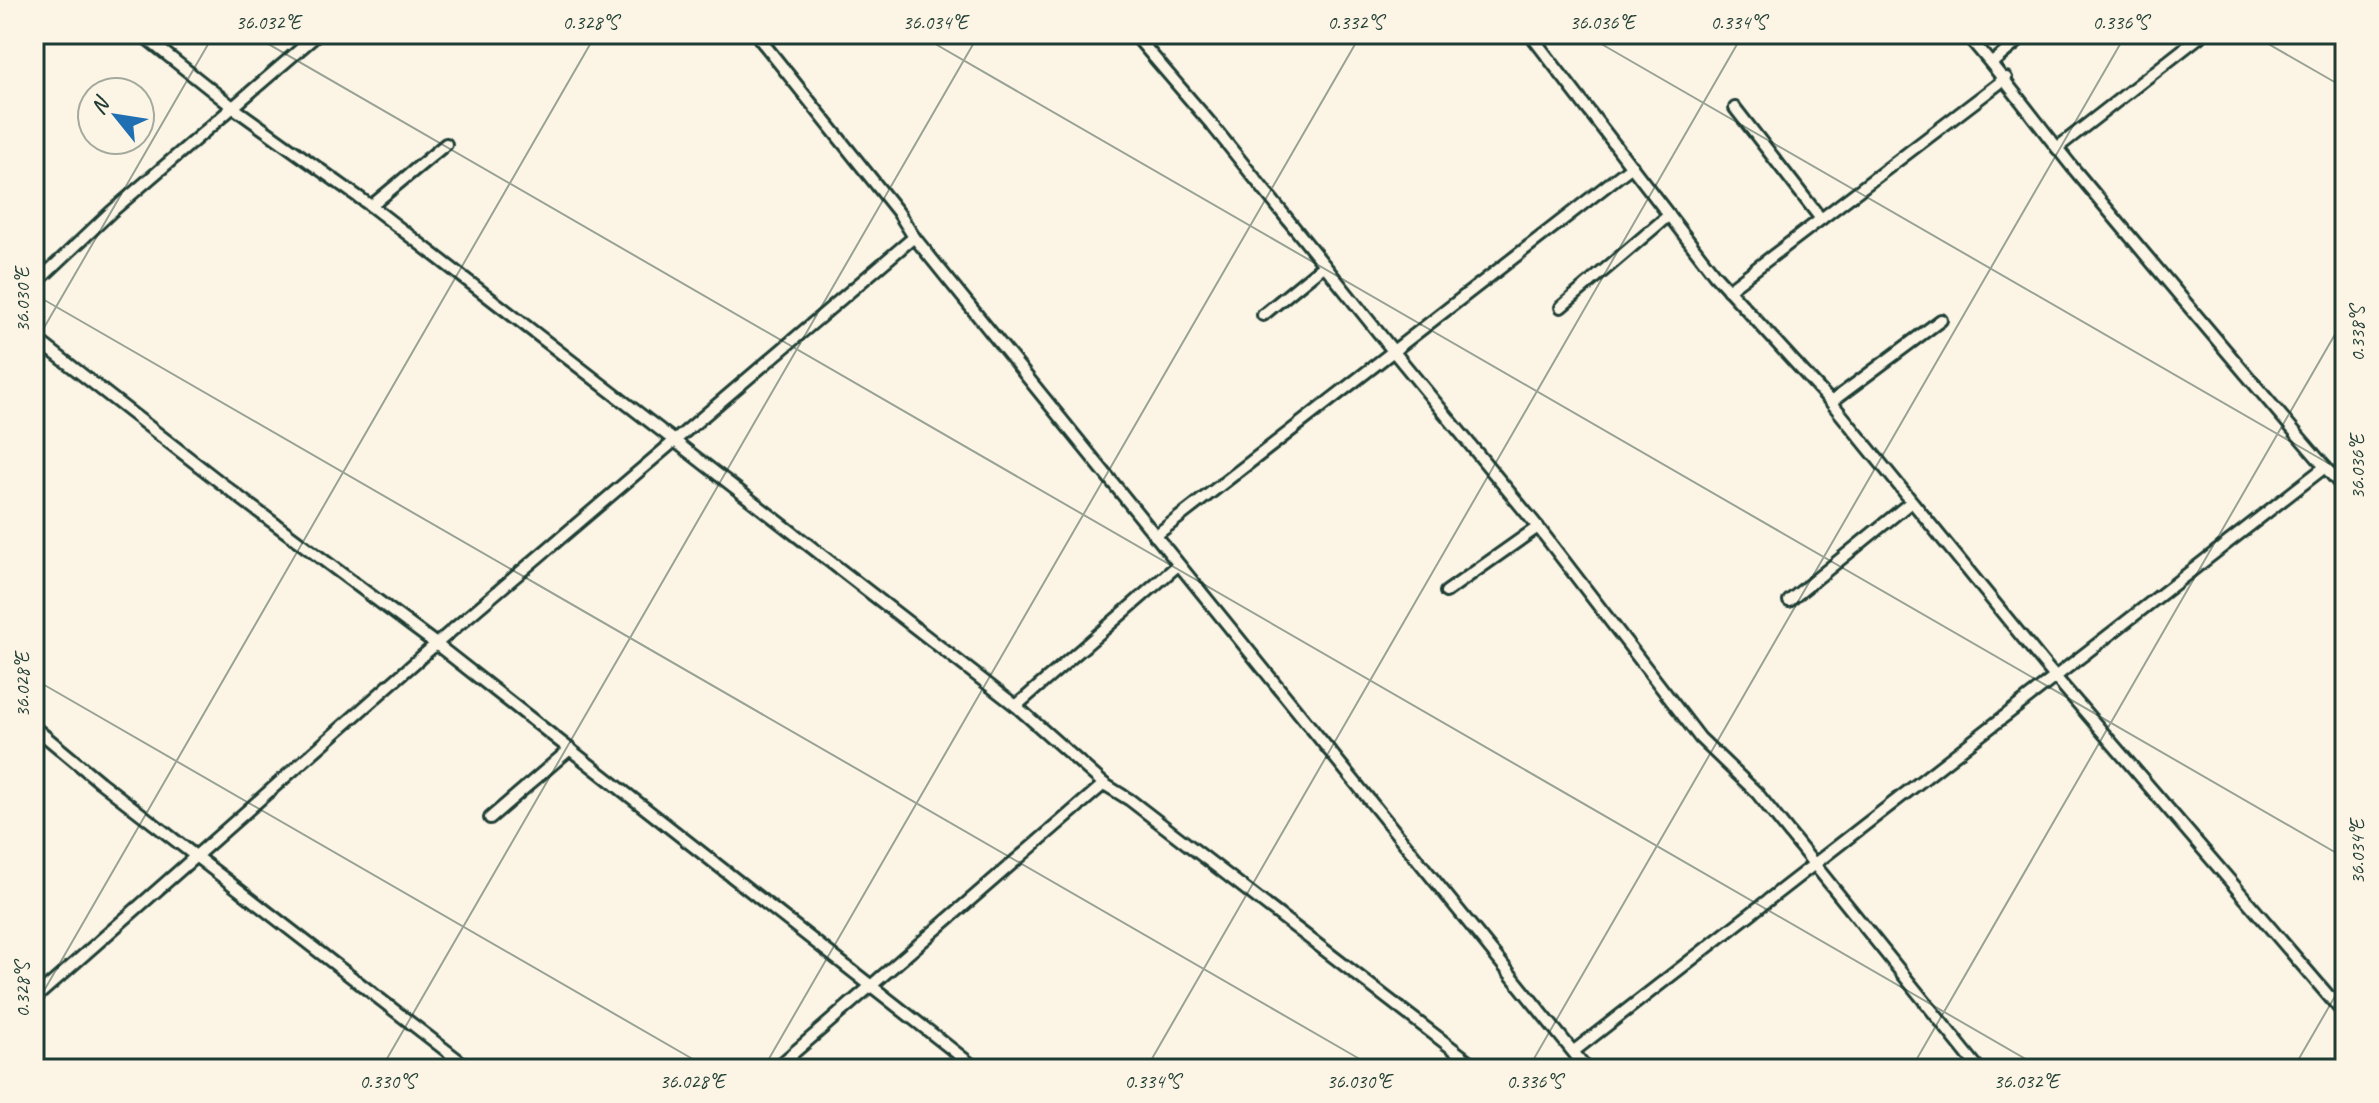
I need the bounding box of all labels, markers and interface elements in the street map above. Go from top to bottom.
text: 36.032°E [235,10,303,35]
text: 0.328°S [562,10,622,35]
text: 36.034°E [902,10,970,35]
text: 0.332°S [1327,10,1387,35]
text: 36.036°E [1569,10,1637,35]
text: 0.334°S [1710,10,1770,35]
text: 0.336°S [2092,10,2152,35]
north arrow [76,76,156,156]
text: N [84,91,117,119]
text: 36.030°E [10,265,35,333]
text: 0.338°S [2345,302,2370,362]
text: 36.036°E [2345,432,2370,500]
text: 36.028°E [10,650,35,718]
text: 36.034°E [2345,817,2370,885]
text: 0.328°S [10,958,35,1018]
text: 0.330°S [359,1069,419,1094]
text: 36.028°E [659,1069,727,1094]
text: 0.334°S [1124,1069,1184,1094]
text: 36.030°E [1326,1069,1394,1094]
text: 0.336°S [1506,1069,1566,1094]
text: 36.032°E [1993,1069,2061,1094]

